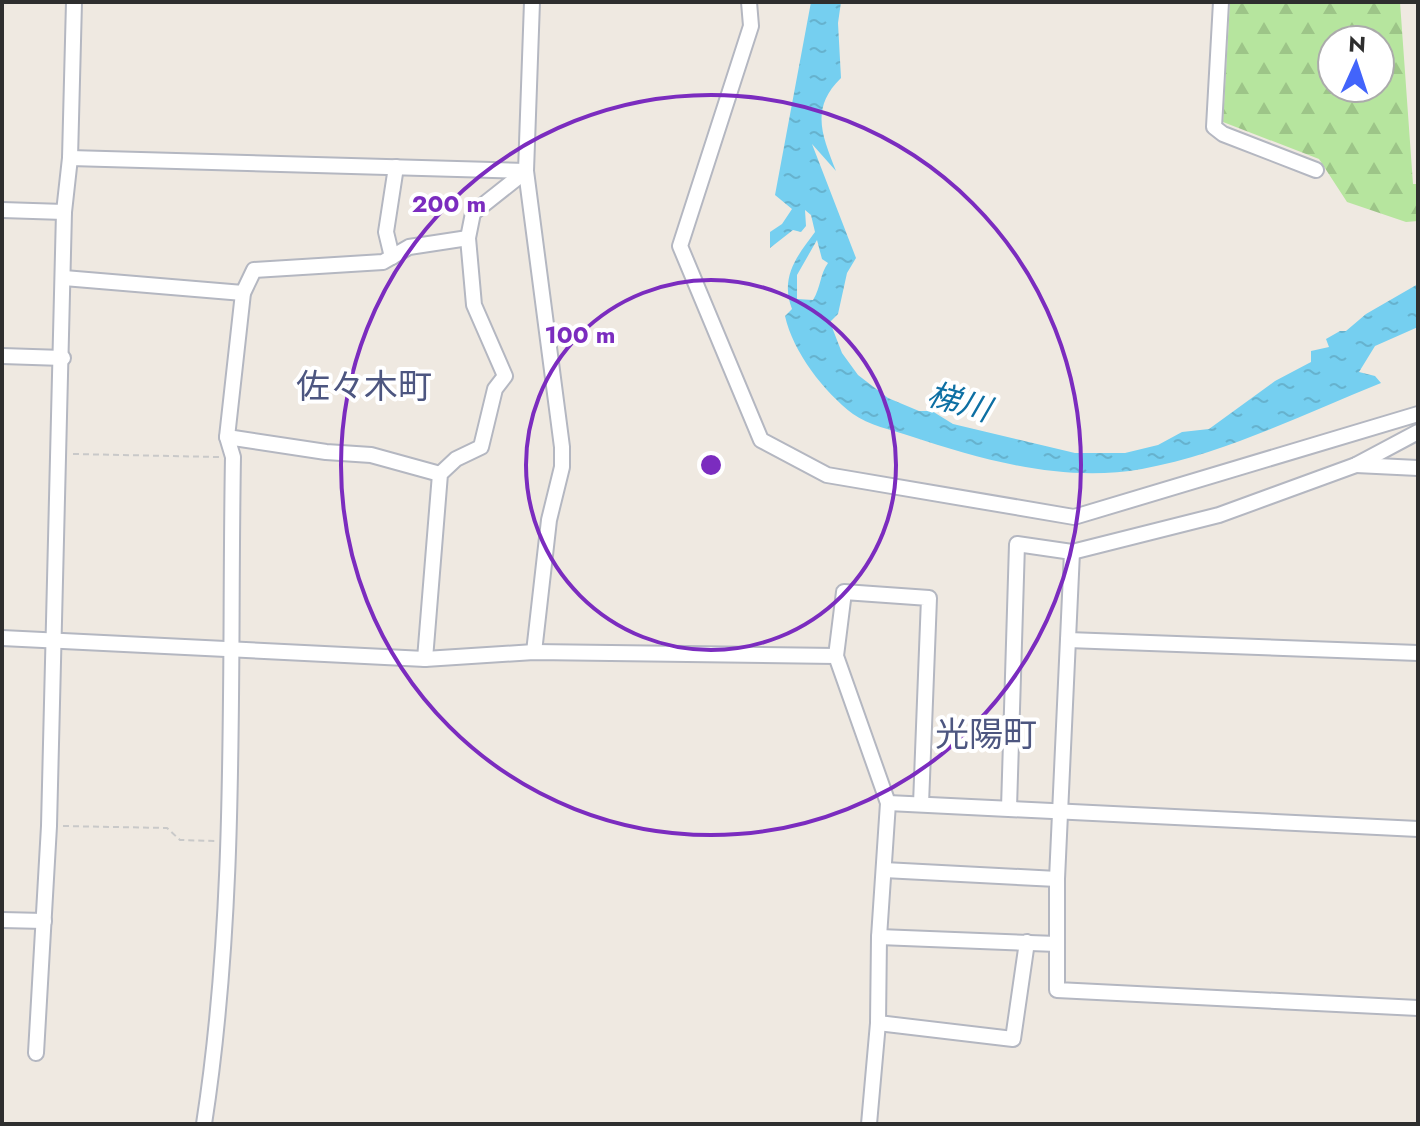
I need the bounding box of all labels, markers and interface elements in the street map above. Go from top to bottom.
north arrow [1316,24,1396,104]
text: N [1347,28,1367,60]
text: 200 m [412,186,486,221]
text: 100 m [545,317,615,352]
district label: 佐々木町 [296,362,432,411]
water label: 梯川 [922,371,999,434]
centre of rings [697,451,725,479]
district label: 光陽町 [935,710,1037,759]

